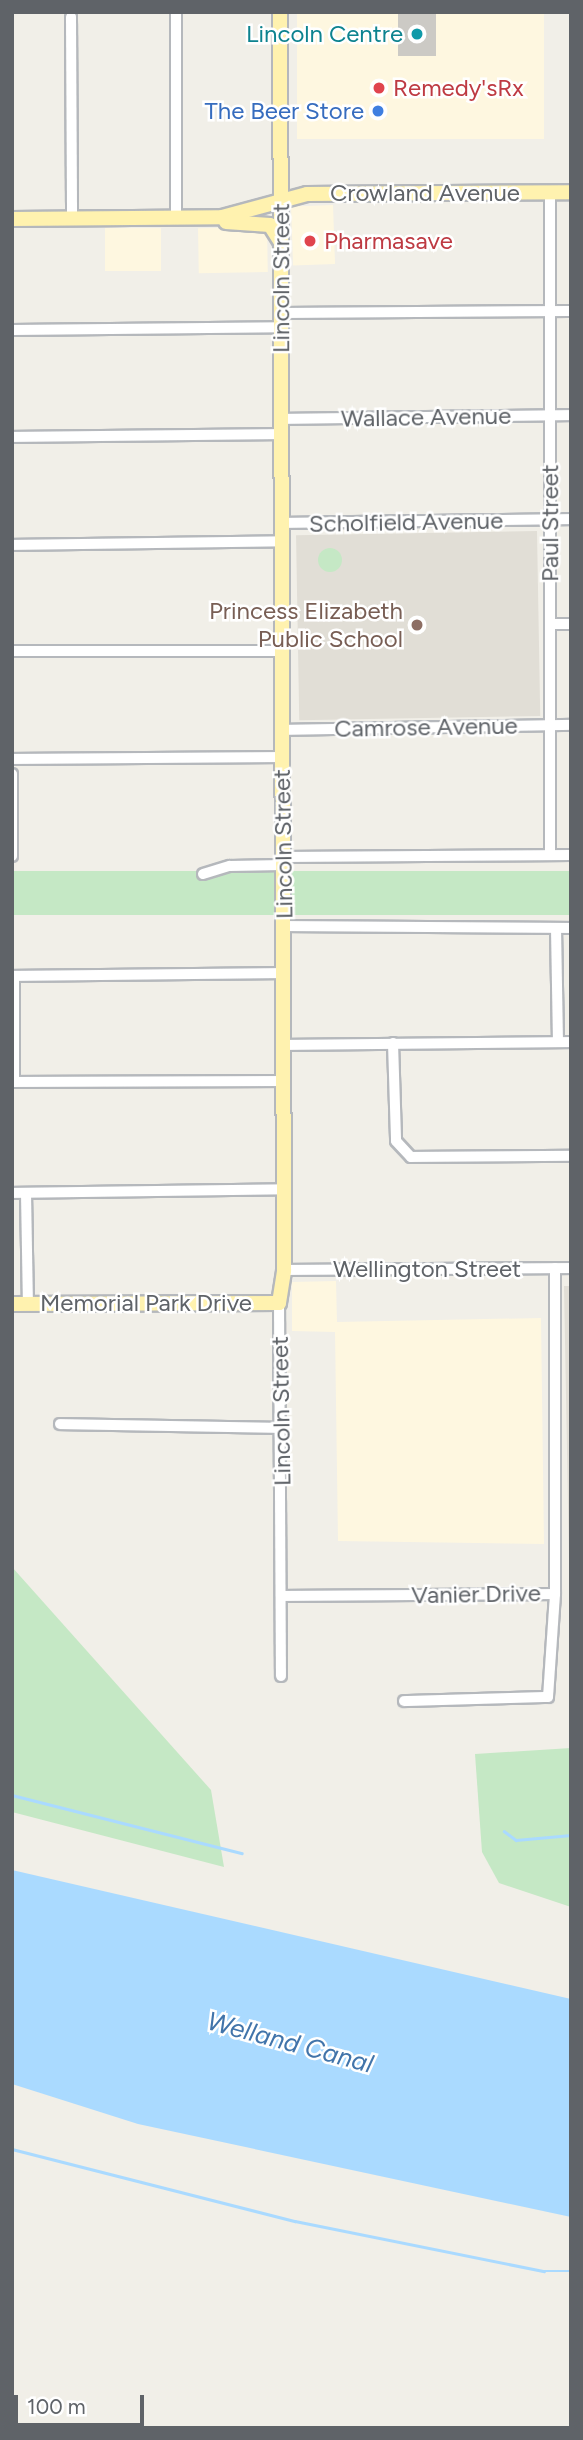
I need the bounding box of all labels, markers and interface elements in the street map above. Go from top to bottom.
place label: Lincoln Centre [246,20,403,48]
marker: Lincoln Centre [409,26,425,42]
place label: Remedy'sRx [393,74,524,102]
marker: Remedy'sRx [371,80,387,96]
place label: The Beer Store [205,97,364,125]
marker: The Beer Store [370,103,386,119]
street label: Crowland Avenue [330,179,520,207]
street label: Lincoln Street [267,203,295,353]
place label: Pharmasave [324,227,453,255]
marker: Pharmasave [302,233,318,249]
street label: Wallace Avenue [341,401,511,433]
street label: Paul Street [536,464,564,582]
street label: Scholfield Avenue [309,506,503,538]
place label: Princess Elizabeth Public School [209,597,403,653]
marker: Princess Elizabeth Public School [409,617,425,633]
street label: Camrose Avenue [334,711,518,743]
street label: Lincoln Street [267,769,299,919]
street label: Wellington Street [333,1255,521,1283]
street label: Memorial Park Drive [40,1289,252,1317]
street label: Lincoln Street [265,1336,297,1486]
street label: Vanier Drive [411,1578,541,1610]
water label: Welland Canal [204,2006,376,2080]
scale bar [18,2380,147,2424]
text: 100 m [27,2394,86,2419]

